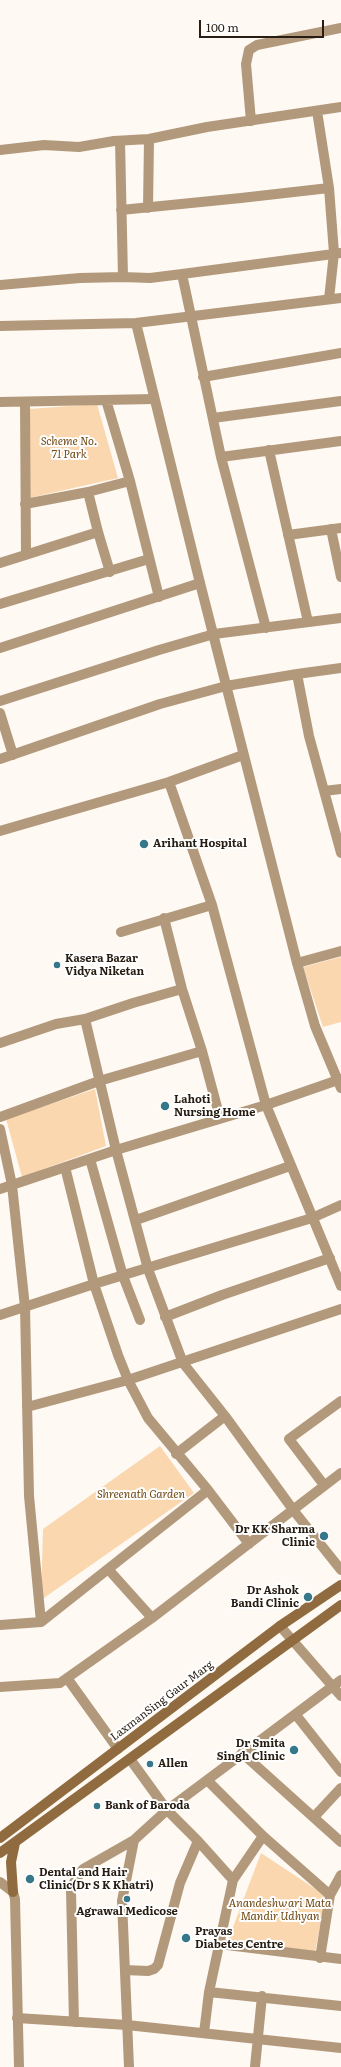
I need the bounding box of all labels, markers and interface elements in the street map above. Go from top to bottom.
scale bar [201,12,326,38]
text: 100 m [206,18,239,36]
park label: Scheme No. 71 Park [41,435,97,461]
place label: Arihant Hospital [153,837,247,851]
marker: Arihant Hospital [138,838,150,850]
place label: Kasera Bazar Vidya Niketan [65,952,144,978]
marker: Kasera Bazar Vidya Niketan [52,960,62,970]
place label: Lahoti Nursing Home [174,1093,255,1119]
marker: Lahoti Nursing Home [159,1100,171,1112]
park label: Shreenath Garden [97,1488,185,1502]
place label: Dr KK Sharma Clinic [235,1523,315,1549]
marker: Dr KK Sharma Clinic [318,1530,330,1542]
place label: Dr Ashok Bandi Clinic [231,1584,299,1610]
marker: Dr Ashok Bandi Clinic [302,1591,314,1603]
street label: LaxmanSing Gaur Marg [108,1658,216,1744]
place label: Dr Smita Singh Clinic [217,1737,285,1763]
marker: Dr Smita Singh Clinic [288,1744,300,1756]
place label: Allen [158,1757,188,1771]
marker: Allen [145,1759,155,1769]
place label: Bank of Baroda [105,1799,190,1813]
marker: Bank of Baroda [92,1801,102,1811]
place label: Dental and Hair Clinic(Dr S K Khatri) [39,1866,154,1892]
marker: Dental and Hair Clinic(Dr S K Khatri) [24,1873,36,1885]
marker: Agrawal Medicose [122,1894,132,1904]
park label: Anandeshwari Mata Mandir Udhyan [229,1897,331,1923]
place label: Agrawal Medicose [76,1905,178,1919]
place label: Prayas Diabetes Centre [195,1925,283,1951]
marker: Prayas Diabetes Centre [180,1932,192,1944]

